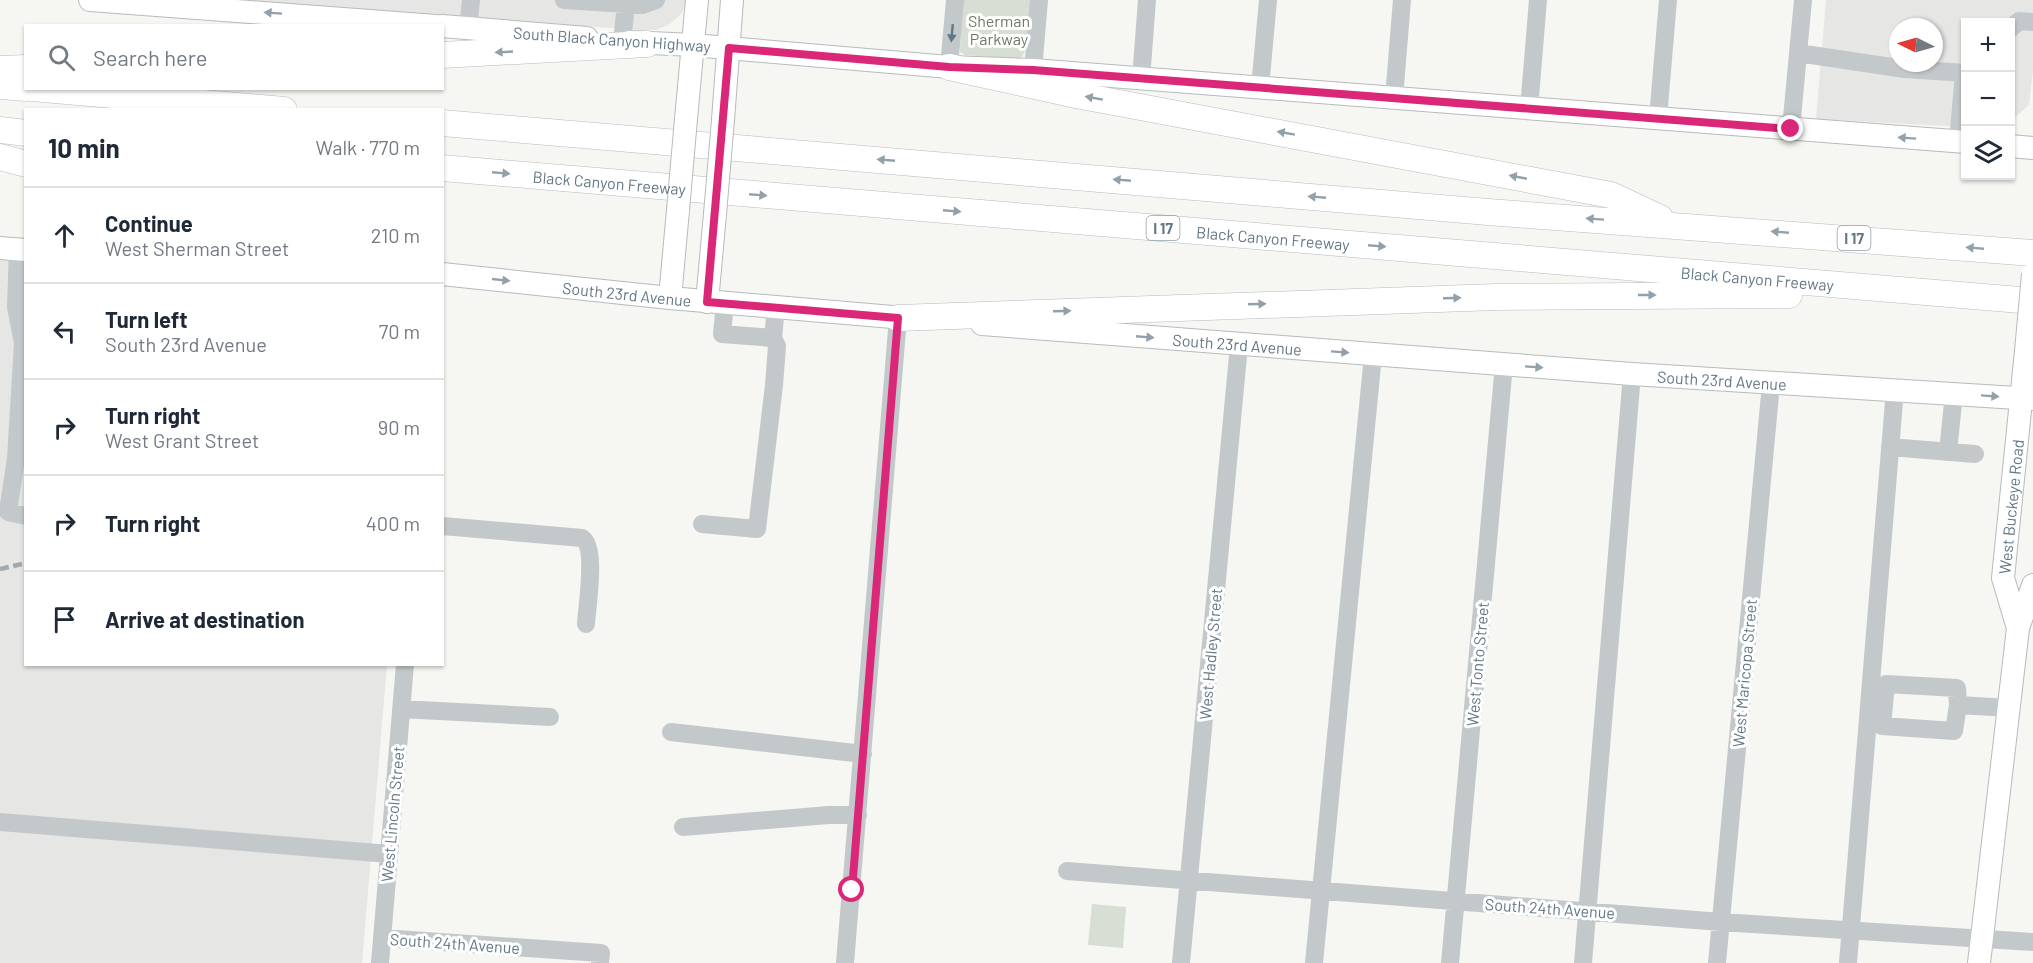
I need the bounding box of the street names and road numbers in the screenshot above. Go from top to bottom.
street label: South Black Canyon Highway [513,23,712,55]
street label: Black Canyon Freeway [532,166,687,198]
road number: I 17 [1146,216,1180,240]
street label: Black Canyon Freeway [1196,222,1351,253]
road number: I 17 [1838,226,1870,250]
street label: Black Canyon Freeway [1680,262,1835,294]
street label: South 23rd Avenue [562,277,692,309]
street label: South 23rd Avenue [1172,329,1303,358]
street label: South 23rd Avenue [1657,366,1787,393]
street label: West Buckeye Road [1994,438,2027,575]
street label: West Hadley Street [1195,587,1225,721]
street label: West Maricopa Street [1728,598,1760,748]
street label: West Tonto Street [1462,601,1492,727]
street label: West Lincoln Street [377,745,407,883]
street label: South 24th Avenue [1484,894,1616,922]
street label: South 24th Avenue [389,929,521,957]

